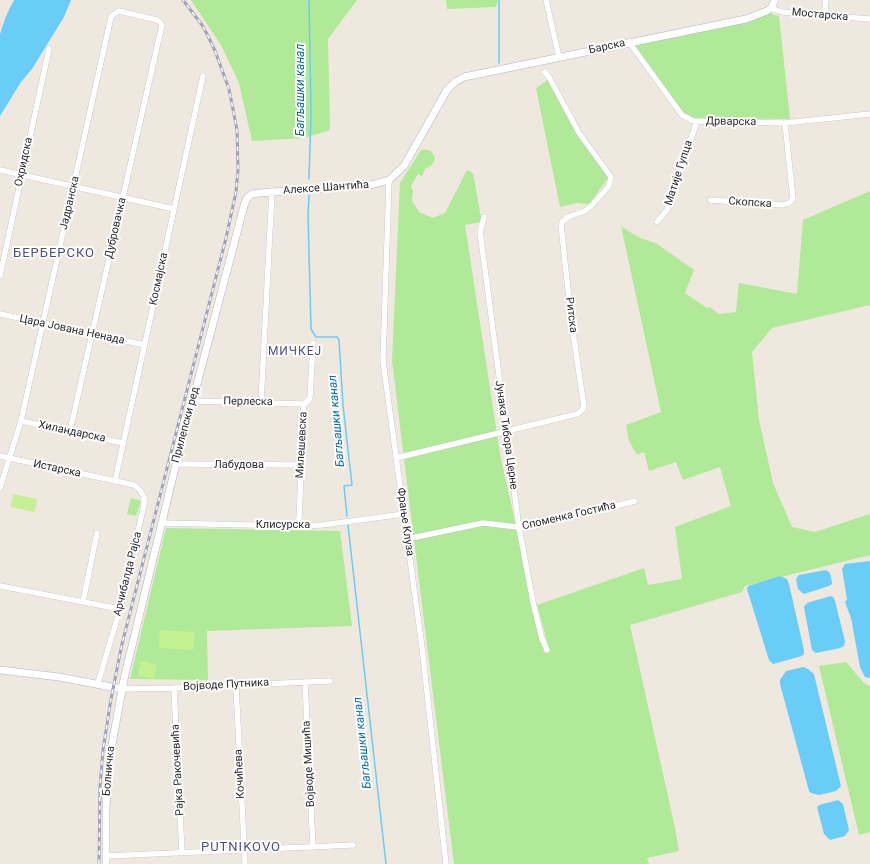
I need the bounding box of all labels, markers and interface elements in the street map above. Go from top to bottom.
street label: Мостарска [791,6,849,24]
street label: Барска [588,37,626,57]
water label: Багљашки канал [294,44,308,136]
street label: Дрварска [706,115,756,129]
street label: Охридска [12,136,36,188]
street label: Матије Гупца [662,139,696,207]
street label: Јадранска [57,175,83,231]
street label: Алексе Шантића [283,178,369,198]
street label: Скопска [728,195,772,211]
street label: Дубровачка [103,196,129,260]
district label: БЕРБЕРСКО [13,246,95,262]
street label: Космајска [147,252,171,306]
street label: Ритска [562,296,580,334]
street label: Цара Јована Ненада [18,312,126,348]
district label: МИЧКЕЈ [268,345,322,359]
water label: Багљашки канал [326,374,348,468]
street label: Јунака Тибора Церне [492,380,520,490]
street label: Прилепски ред [169,385,203,465]
street label: Перлеска [223,395,273,409]
street label: Милешевска [294,411,310,479]
street label: Хиландарска [37,418,107,446]
street label: Истарска [32,457,82,481]
street label: Лабудова [214,458,264,472]
street label: Фрање Клуза [394,487,416,557]
street label: Споменка Гостића [521,499,617,533]
street label: Клисурска [256,518,310,532]
street label: Арчибалда Рајса [111,530,145,618]
street label: Војводе Путника [183,676,269,694]
water label: Багљашки канал [351,696,375,790]
street label: Војводе Мишића [300,720,318,808]
street label: Рајка Ракочевића [169,724,187,816]
street label: Болничка [100,745,118,797]
street label: Кочићева [232,749,248,799]
district label: PUTNIKOVO [201,840,281,856]

